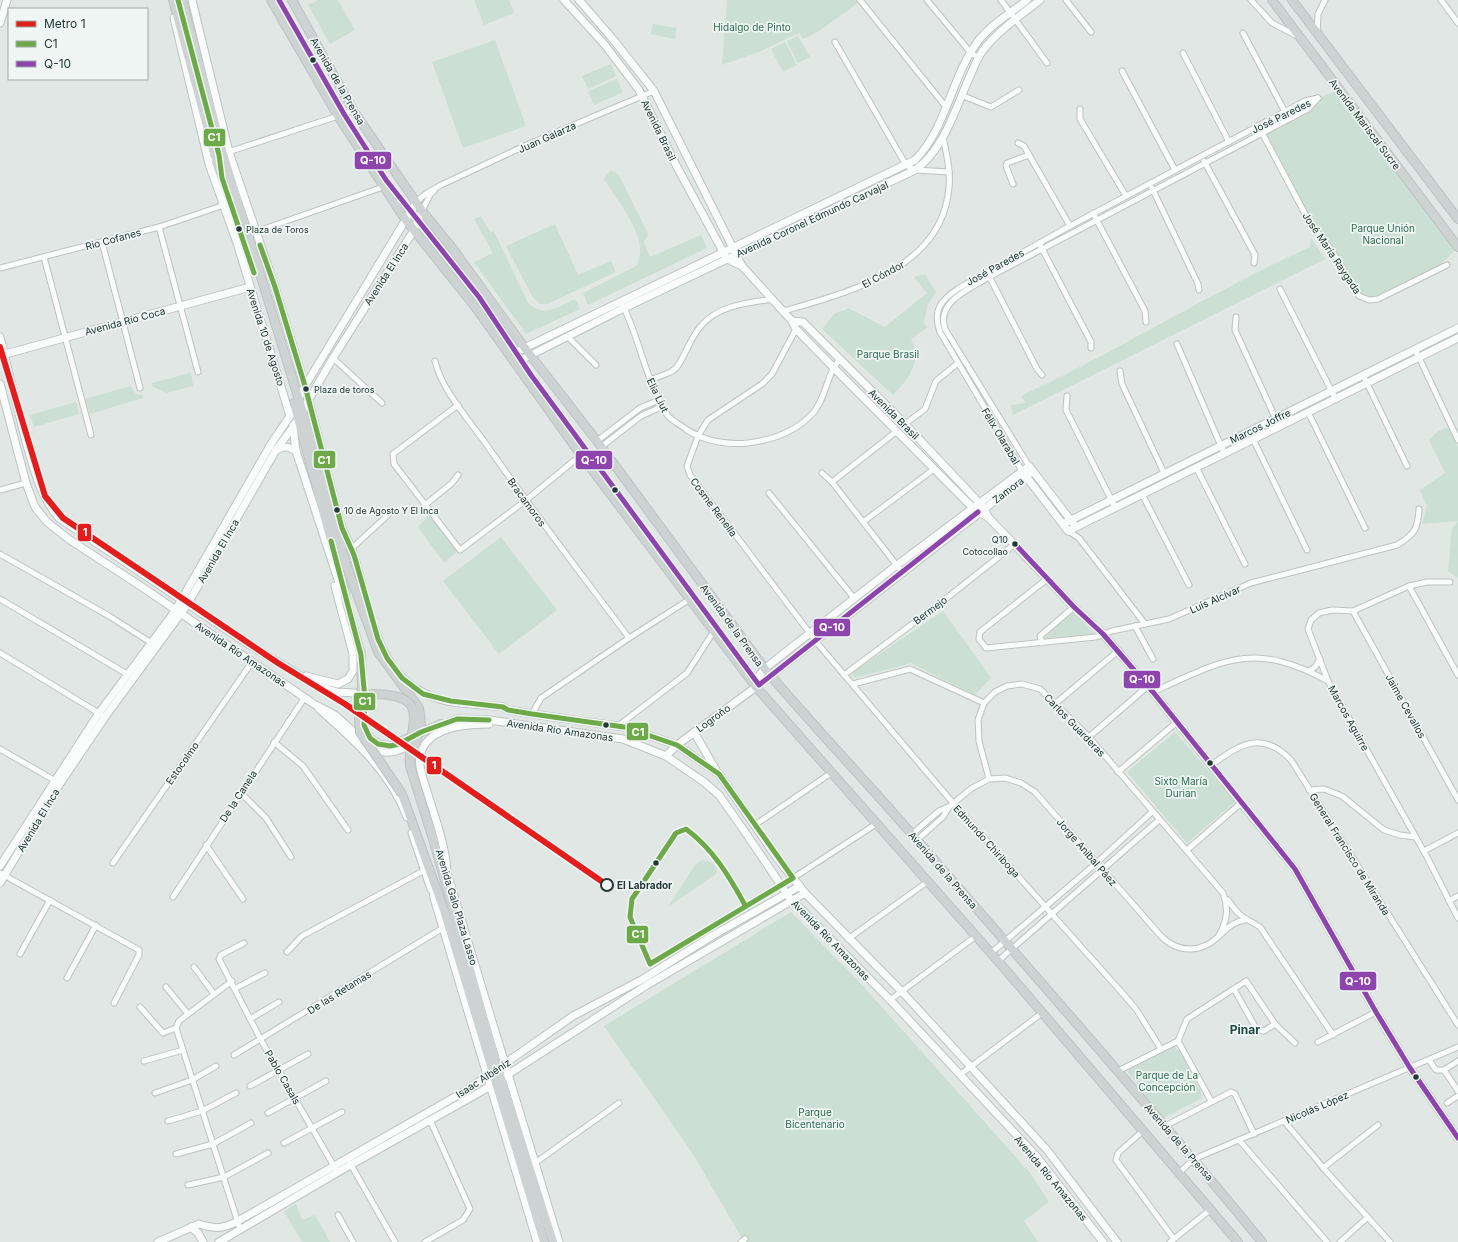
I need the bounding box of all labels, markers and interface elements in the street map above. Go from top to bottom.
legend [8,8,148,80]
text: Metro 1 [44,16,86,31]
park label: Hidalgo de Pinto [713,21,791,33]
street label: Avenida de la Prensa [308,35,368,127]
text: C1 [44,36,58,51]
unlabelled marker [308,55,318,65]
text: Q-10 [44,56,71,71]
street label: Avenida Mariscal Sucre [1327,76,1403,172]
street label: José Paredes [1249,97,1313,135]
street label: Avenida Brasil [639,98,679,162]
street label: Juan Galarza [516,119,578,155]
line badge: C1 [203,128,226,147]
text: C1 [208,130,221,144]
line badge: Q-10 [354,151,392,170]
text: Q-10 [360,153,386,167]
street label: Avenida Coronel Edmundo Carvajal [734,178,890,260]
street label: José María Raygada [1300,210,1364,296]
park label: Parque Unión Nacional [1351,222,1415,246]
marker: Plaza de Toros [234,224,244,234]
place label: Plaza de Toros [246,224,309,235]
street label: Rio Cofanes [84,226,142,252]
street label: Avenida El Inca [361,241,411,307]
street label: José Paredes [964,246,1026,288]
street label: El Cóndor [860,258,906,290]
street label: Avenida 10 de Agosto [245,287,287,387]
street label: Avenida Río Coca [83,304,167,338]
park label: Parque Brasil [857,348,919,360]
street label: Elia Liut [645,376,672,415]
marker: Plaza de toros [301,384,311,394]
place label: Plaza de toros [314,384,375,395]
street label: Avenida Brasil [866,386,922,442]
street label: Félix Olarabal [979,406,1023,466]
street label: Marcos Joffre [1228,406,1293,446]
line badge: C1 [313,450,336,469]
line badge: Q-10 [575,450,613,470]
text: C1 [318,453,331,467]
text: Q-10 [581,453,607,467]
street label: Zamora [990,474,1026,506]
street label: Bracamoros [505,475,549,529]
street label: Cosme Renella [688,475,740,539]
unlabelled marker [610,485,620,495]
marker: 10 de Agosto Y El Inca [332,505,342,515]
place label: 10 de Agosto Y El Inca [344,505,439,516]
street label: Avenida El Inca [195,517,241,585]
line badge: 1 [77,523,92,542]
text: 1 [83,525,88,539]
place label: Q10 Cotocollao [962,534,1008,557]
marker: Q10 Cotocollao [1010,539,1020,549]
street label: Avenida de la Prensa [698,582,766,668]
street label: Luis Alcívar [1188,582,1243,616]
street label: Bermejo [911,593,949,627]
line badge: Q-10 [813,618,851,637]
street label: Avenida Río Amazonas [193,619,289,689]
text: Q-10 [819,620,845,634]
line badge: Q-10 [1123,670,1161,689]
text: Q-10 [1129,672,1155,686]
street label: Jaime Cevallos [1383,672,1429,740]
street label: Marcos Aguirre [1326,683,1372,753]
street label: Carlos Guarderas [1042,691,1108,759]
line badge: C1 [353,692,376,711]
text: C1 [359,694,372,708]
street label: Logroño [694,702,732,734]
street label: Avenida Río Amazonas [506,717,614,743]
unlabelled marker [601,720,611,730]
line badge: C1 [626,722,649,741]
text: C1 [632,725,645,739]
street label: Estocolmo [163,739,201,787]
line badge: 1 [426,756,442,775]
text: 1 [432,758,437,772]
unlabelled marker [1205,758,1215,768]
street label: De la Canela [217,768,259,824]
park label: Sixto María Durian [1154,775,1208,799]
street label: Avenida El Inca [14,786,62,854]
street label: General Francisco de Miranda [1307,791,1393,917]
street label: Edmundo Chiriboga [951,802,1023,880]
street label: Jorge Anibal Páez [1054,816,1120,888]
street label: Avenida de la Prensa [906,829,980,911]
street label: Avenida Galo Plaza Lasso [434,847,480,967]
unlabelled marker [651,858,661,868]
marker: El Labrador [600,878,614,892]
place label: El Labrador [617,879,672,891]
street label: Avenida Río Amazonas [789,897,873,983]
line badge: C1 [626,925,649,944]
text: C1 [632,927,645,941]
street label: De las Retamas [305,968,373,1016]
line badge: Q-10 [1339,971,1377,991]
text: Q-10 [1345,974,1371,988]
district label: Pinar [1230,1022,1260,1037]
street label: Pablo Casals [263,1048,303,1106]
street label: Isaac Albéniz [453,1056,513,1100]
park label: Parque de La Concepción [1136,1069,1198,1093]
unlabelled marker [1411,1072,1421,1082]
street label: Nicolás López [1284,1088,1350,1126]
street label: Avenida de la Prensa [1142,1101,1216,1183]
park label: Parque Bicentenario [785,1106,845,1130]
street label: Avenida Río Amazonas [1012,1133,1090,1223]

